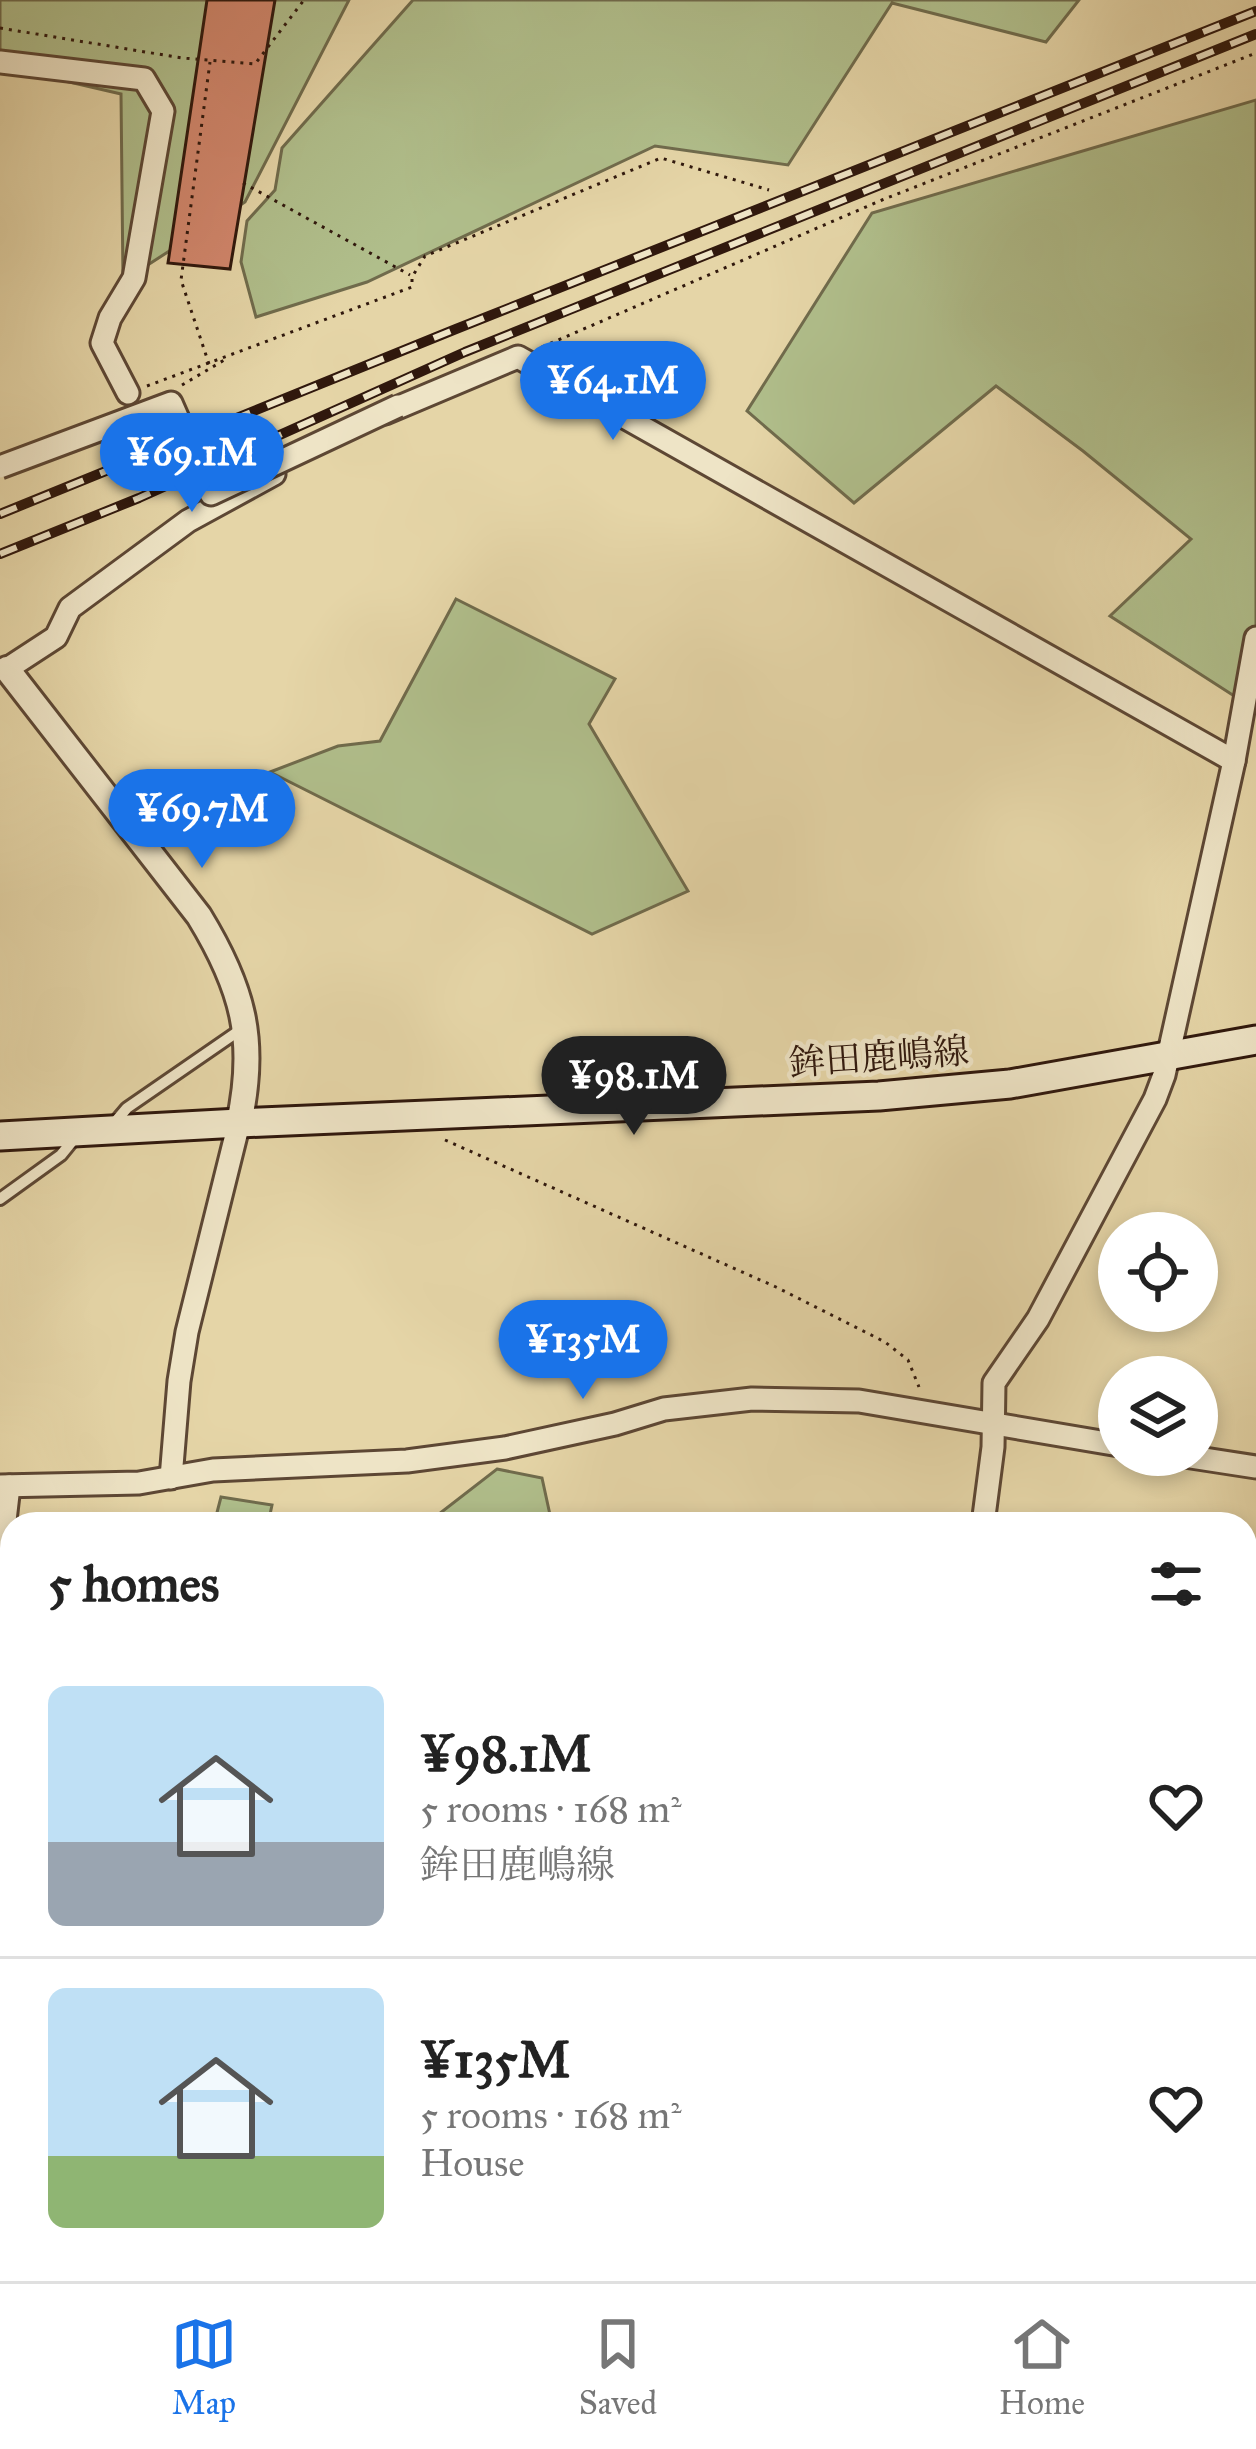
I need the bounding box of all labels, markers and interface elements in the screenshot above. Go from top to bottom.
pin: ¥64.1M [515,341,711,443]
text: ¥64.1M [547,356,679,404]
pin: ¥69.1M [94,413,290,515]
text: ¥69.1M [127,428,257,476]
pin: ¥69.7M [104,769,300,871]
text: ¥69.7M [135,784,269,832]
street label: 鉾田鹿嶋線 [788,1029,970,1085]
pin: ¥98.1M [536,1036,732,1138]
text: ¥98.1M [568,1051,700,1099]
map controls [1098,1212,1218,1476]
button: locate [1098,1212,1218,1332]
pin: ¥135M [499,1300,667,1402]
text: ¥135M [526,1315,640,1363]
button: layers [1098,1356,1218,1476]
icon: filters [1143,1551,1209,1617]
text: 5 homes [48,1553,219,1615]
text: ¥98.1M [420,1723,591,1785]
icon: home [144,1734,288,1878]
icon: heart [1143,1773,1209,1839]
text: 5 rooms · 168 m² [420,1785,682,1833]
text: 鉾田鹿嶋線 [420,1841,615,1889]
text: ¥135M [420,2029,570,2091]
icon: home [144,2036,288,2180]
icon: heart [1143,2075,1209,2141]
text: 5 rooms · 168 m² [420,2091,682,2139]
text: House [420,2139,524,2187]
tab: Map [171,2311,237,2423]
tab: Saved [579,2311,657,2423]
tab: Home [999,2311,1085,2423]

